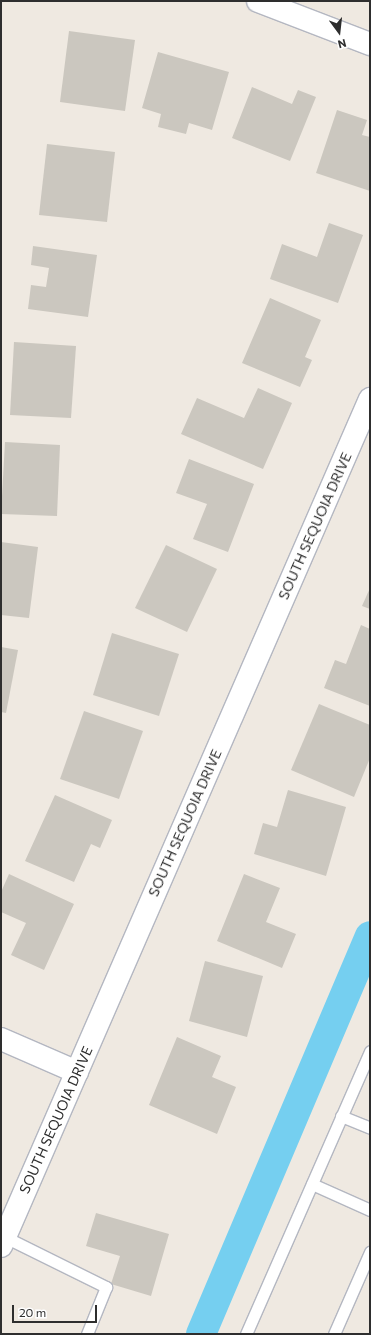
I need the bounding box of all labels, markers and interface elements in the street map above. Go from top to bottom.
north arrow [319,12,359,52]
text: N [337,37,348,51]
street label: SOUTH SEQUOIA DRIVE [275,450,355,602]
street label: SOUTH SEQUOIA DRIVE [145,747,225,899]
street label: SOUTH SEQUOIA DRIVE [16,1044,96,1196]
scale bar [14,1297,99,1323]
text: 20 m [19,1305,46,1319]

